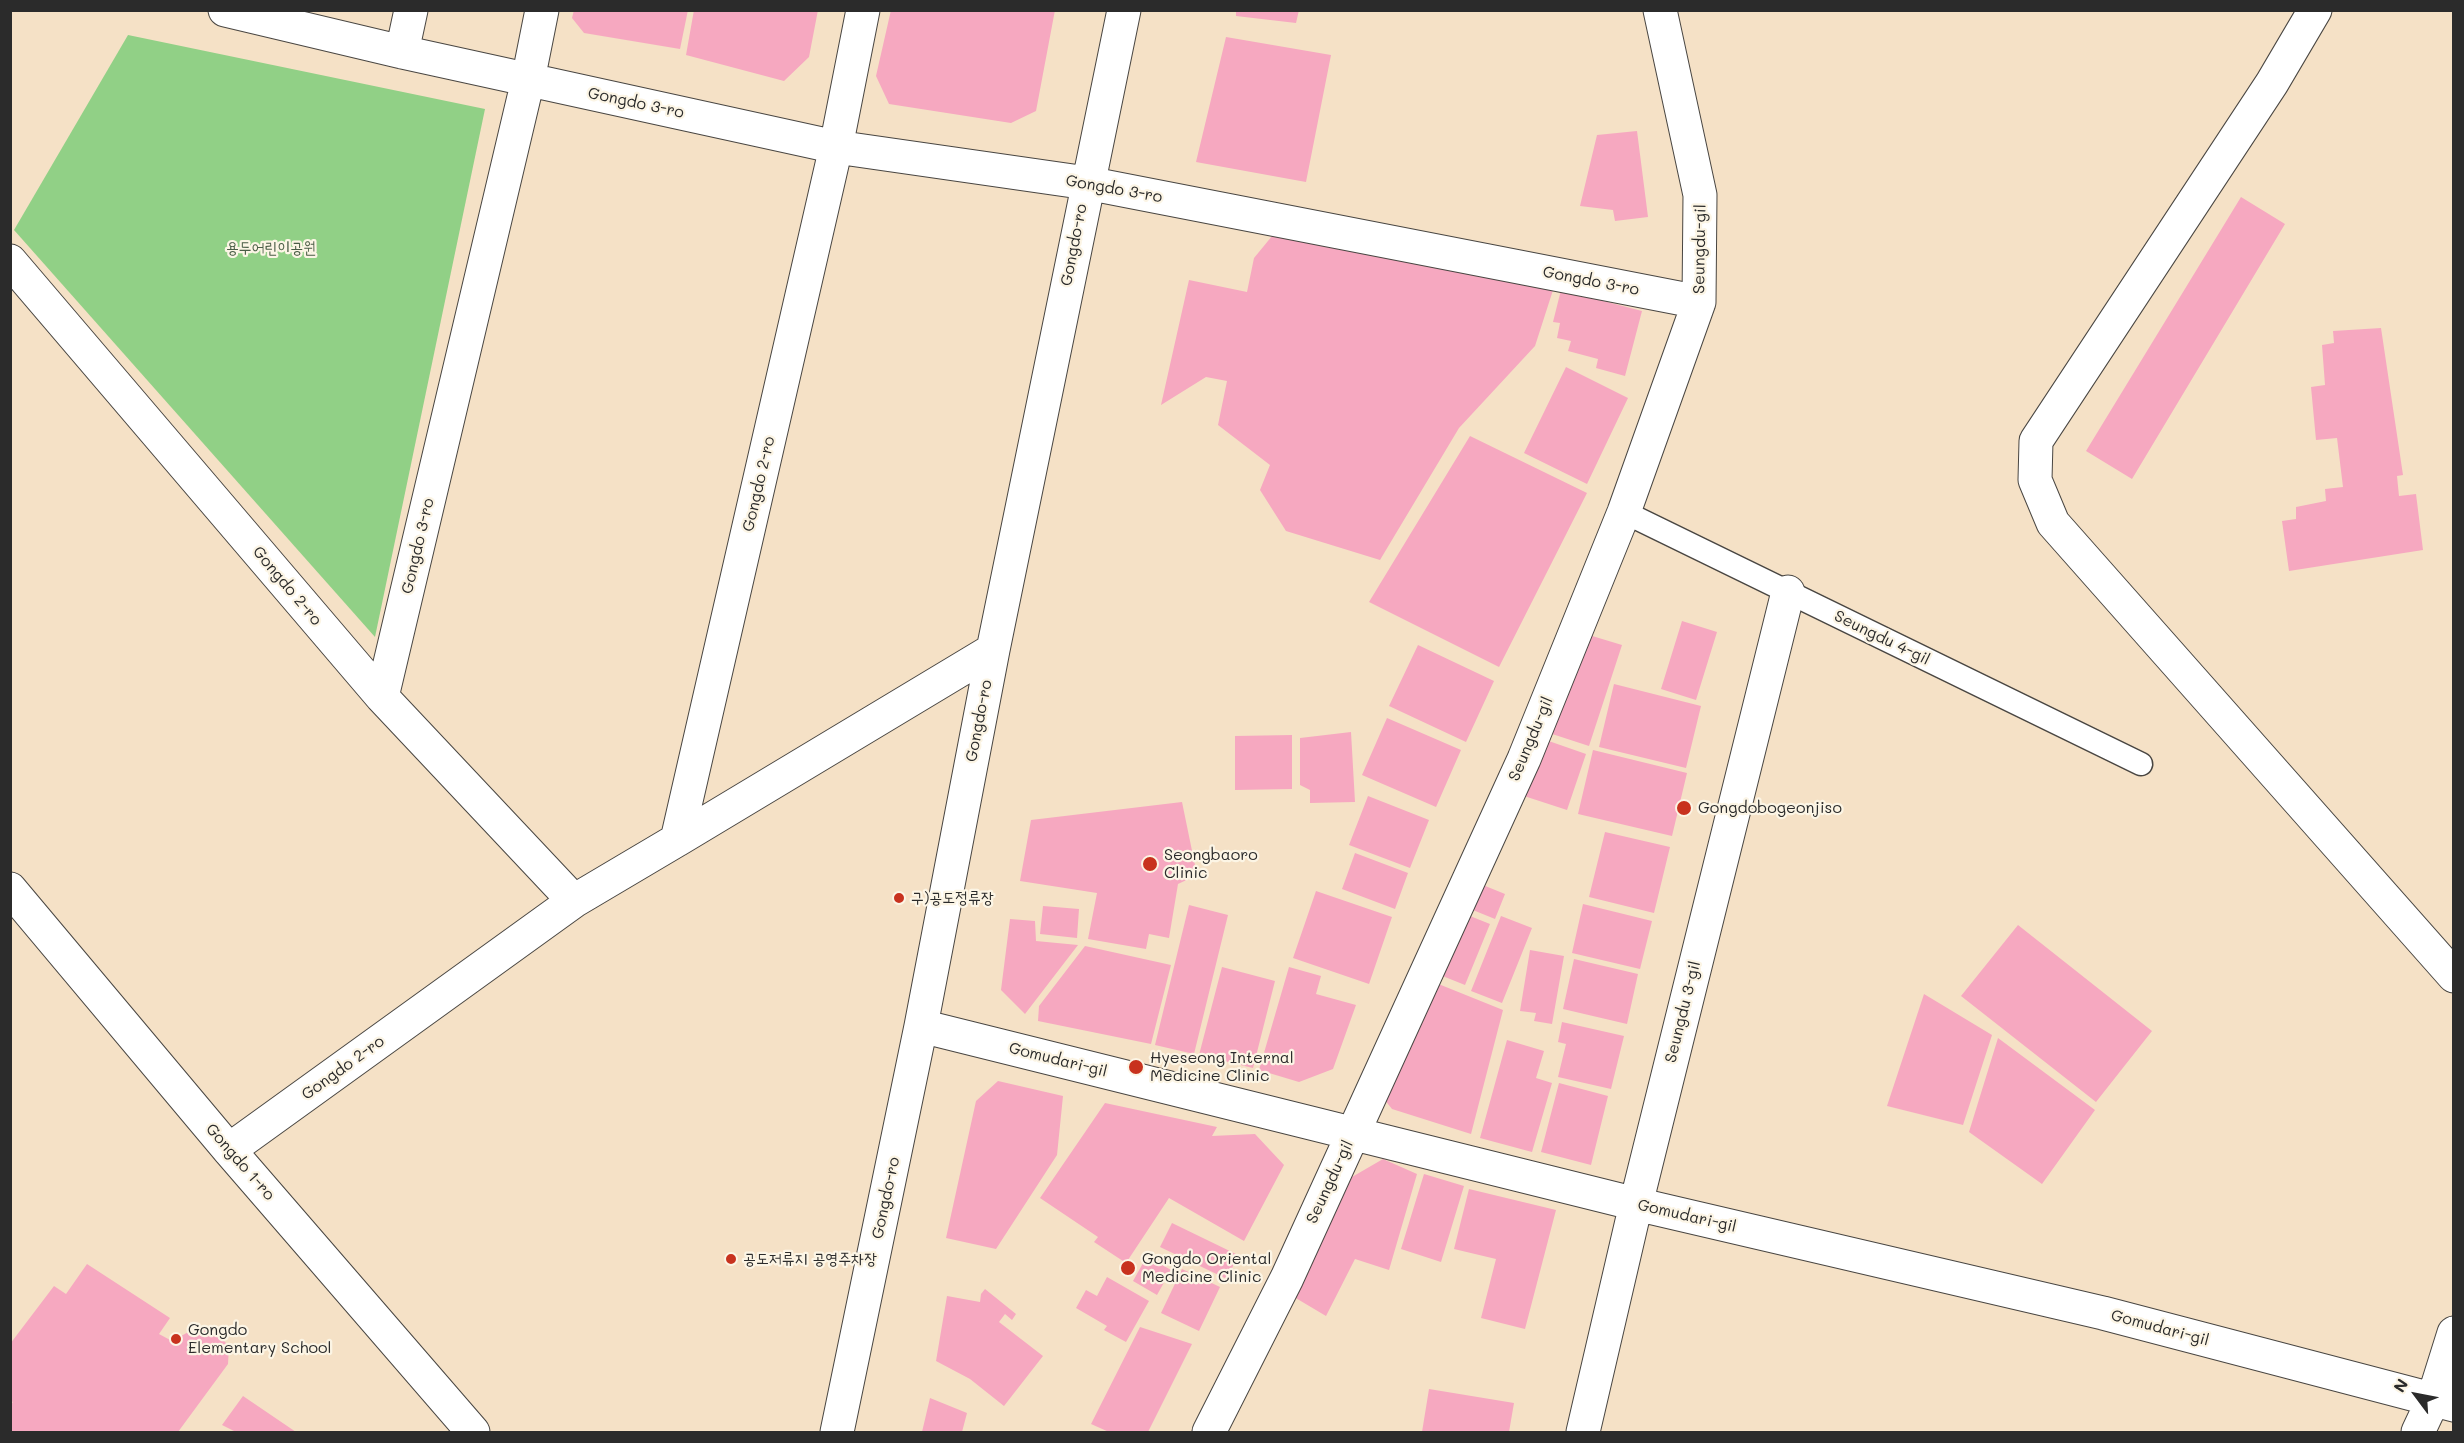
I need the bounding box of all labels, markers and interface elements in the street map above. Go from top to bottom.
street label: Gongdo 3-ro [586,83,686,123]
street label: Gongdo 3-ro [1064,171,1164,207]
street label: Gongdo-ro [1057,202,1091,288]
street label: Seungdu-gil [1690,204,1710,294]
park label: 용두어린이공원 [226,238,316,258]
street label: Gongdo 3-ro [1541,262,1641,300]
street label: Gongdo 2-ro [739,434,779,534]
street label: Gongdo 3-ro [398,496,438,596]
street label: Gongdo 2-ro [248,543,326,629]
street label: Seungdu 4-gil [1831,607,1933,669]
street label: Gongdo-ro [962,678,996,764]
street label: Seungdu-gil [1505,694,1557,784]
place label: Gongdobogeonjiso [1698,798,1842,818]
marker: Gongdobogeonjiso [1675,799,1693,817]
place label: Seongbaoro Clinic [1164,845,1258,883]
marker: Seongbaoro Clinic [1141,855,1159,873]
place label: 구)공도정류장 [911,888,994,908]
marker: 구)공도정류장 [892,891,906,905]
street label: Seungdu 3-gil [1661,959,1705,1065]
street label: Gongdo 2-ro [298,1032,388,1104]
street label: Gomudari-gil [1007,1038,1109,1082]
place label: Hyeseong Internal Medicine Clinic [1150,1048,1294,1086]
marker: Hyeseong Internal Medicine Clinic [1127,1058,1145,1076]
street label: Gongdo 1-ro [201,1120,279,1204]
street label: Seungdu-gil [1302,1137,1358,1227]
street label: Gongdo-ro [868,1155,904,1241]
street label: Gomudari-gil [1636,1195,1738,1237]
place label: 공도저류지 공영주차장 [743,1249,877,1269]
place label: Gongdo Oriental Medicine Clinic [1142,1249,1272,1287]
marker: 공도저류지 공영주차장 [724,1252,738,1266]
marker: Gongdo Oriental Medicine Clinic [1119,1259,1137,1277]
street label: Gomudari-gil [2109,1306,2211,1350]
place label: Gongdo Elementary School [188,1320,332,1358]
marker: Gongdo Elementary School [169,1332,183,1346]
north arrow [2386,1365,2446,1425]
text: N [2388,1374,2412,1396]

